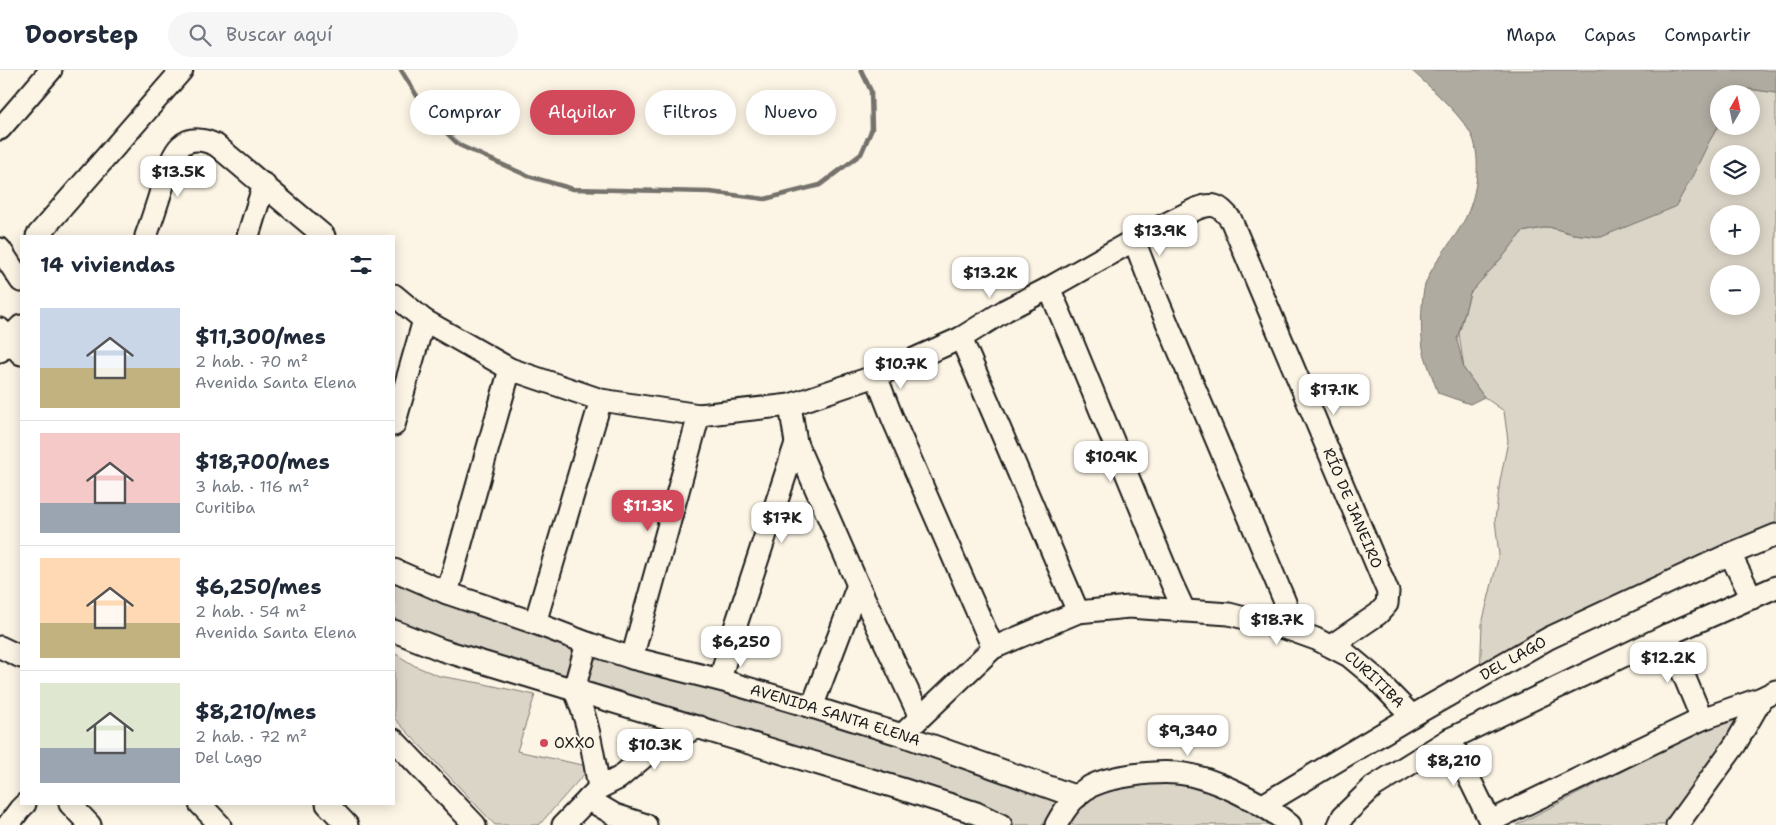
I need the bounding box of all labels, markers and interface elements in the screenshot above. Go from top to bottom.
search box [168,12,518,57]
text: Doorstep [25,19,138,51]
icon: search [186,21,214,49]
text: Buscar aquí [226,22,332,47]
text: Mapa [1506,23,1556,47]
text: Capas [1584,23,1636,47]
text: Compartir [1664,23,1751,47]
north arrow [1710,85,1760,135]
map controls [1710,85,1760,315]
chip: Comprar [410,90,520,135]
chip: Alquilar [530,90,635,135]
chip: Filtros [645,90,736,135]
chip: Nuevo [746,90,836,135]
button: layers [1710,145,1760,195]
pin: $13.5K [137,156,219,198]
text: $13.5K [151,161,205,182]
button: + [1710,205,1760,255]
pin: $13.9K [1119,214,1201,257]
text: $13.9K [1134,220,1186,241]
text: 14 viviendas [40,251,175,279]
icon: filters [347,251,375,279]
pin: $13.2K [949,256,1031,299]
text: $13.2K [963,262,1017,283]
button: − [1710,265,1760,315]
text: $11,300/mes [195,323,326,351]
icon: home [80,328,140,388]
pin: $10.7K [860,348,942,390]
text: 2 hab. · 70 m² [195,351,308,372]
text: $10.7K [875,353,927,374]
text: Avenida Santa Elena [195,372,356,393]
pin: $17.1K [1293,374,1375,416]
text: $17.1K [1310,379,1358,400]
pin: $10.9K [1070,440,1152,483]
street label: RÍO DE JANEIRO [1318,445,1387,571]
text: $10.9K [1085,446,1137,467]
text: $18,700/mes [195,448,330,476]
icon: home [80,453,140,513]
text: 3 hab. · 116 m² [195,476,310,497]
pin: $11.3K [607,490,689,532]
text: $11.3K [623,495,673,516]
text: Curitiba [195,497,255,518]
pin: $17K [752,502,812,544]
text: $17K [762,507,802,528]
text: $6,250/mes [195,573,322,601]
icon: home [80,578,140,638]
text: 2 hab. · 54 m² [195,601,307,622]
pin: $18.7K [1236,604,1318,646]
text: $18.7K [1250,609,1304,630]
text: Avenida Santa Elena [195,622,356,643]
pin: $6,250 [700,626,782,668]
text: $6,250 [712,631,770,652]
street label: DEL LAGO [1476,632,1550,685]
pin: $12.2K [1627,642,1709,684]
street label: CURITIBA [1340,646,1409,712]
text: $12.2K [1641,647,1695,668]
street label: AVENIDA SANTA ELENA [748,679,923,751]
text: $8,210/mes [195,698,316,726]
icon: home [80,703,140,763]
pin: $9,340 [1147,714,1229,757]
text: $9,340 [1159,720,1217,741]
text: 2 hab. · 72 m² [195,726,307,747]
pin: $10.3K [614,728,696,771]
place label: OXXO [554,733,595,753]
text: $10.3K [628,734,682,755]
marker: OXXO [538,737,550,749]
pin: $8,210 [1413,744,1495,787]
text: Del Lago [195,747,262,768]
text: $8,210 [1427,750,1481,771]

